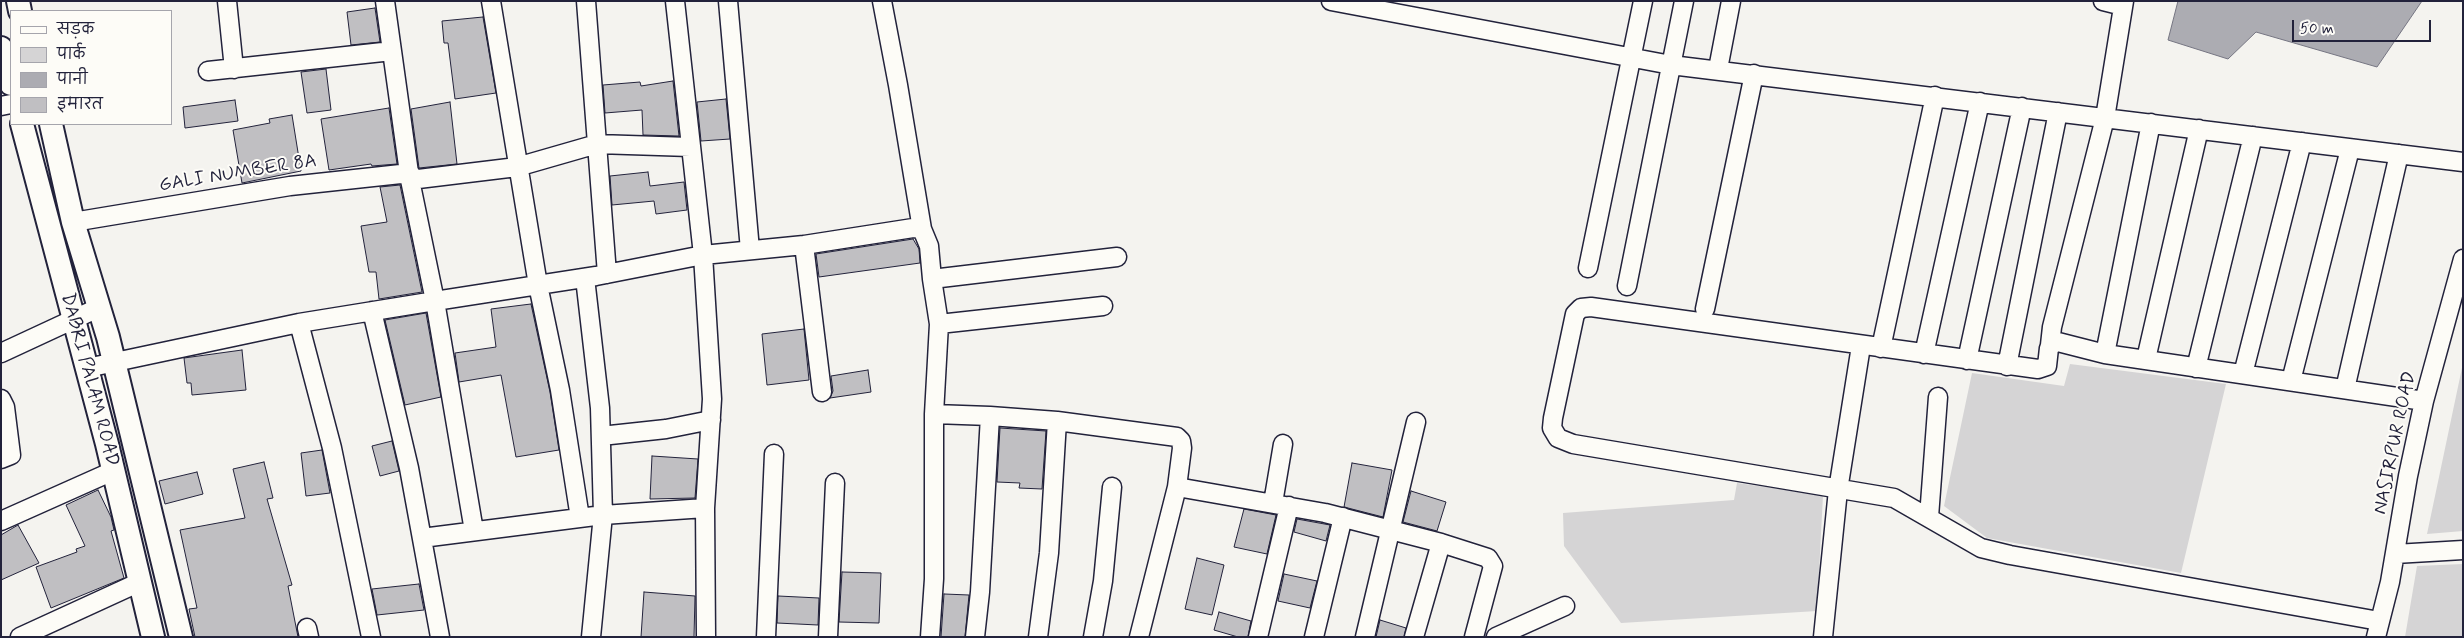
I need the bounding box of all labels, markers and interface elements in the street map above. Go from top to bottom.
legend [10,10,172,125]
scale bar [2294,10,2433,42]
text: 50 m [2300,19,2334,39]
text: सड़क [57,20,94,40]
text: पार्क [57,45,85,65]
text: पानी [57,70,88,90]
text: इमारत [57,95,103,115]
street label: GALI NUMBER 8A [158,150,318,198]
street label: DABRI PALAM ROAD [55,291,123,469]
street label: NASIRPUR ROAD [2370,370,2422,516]

